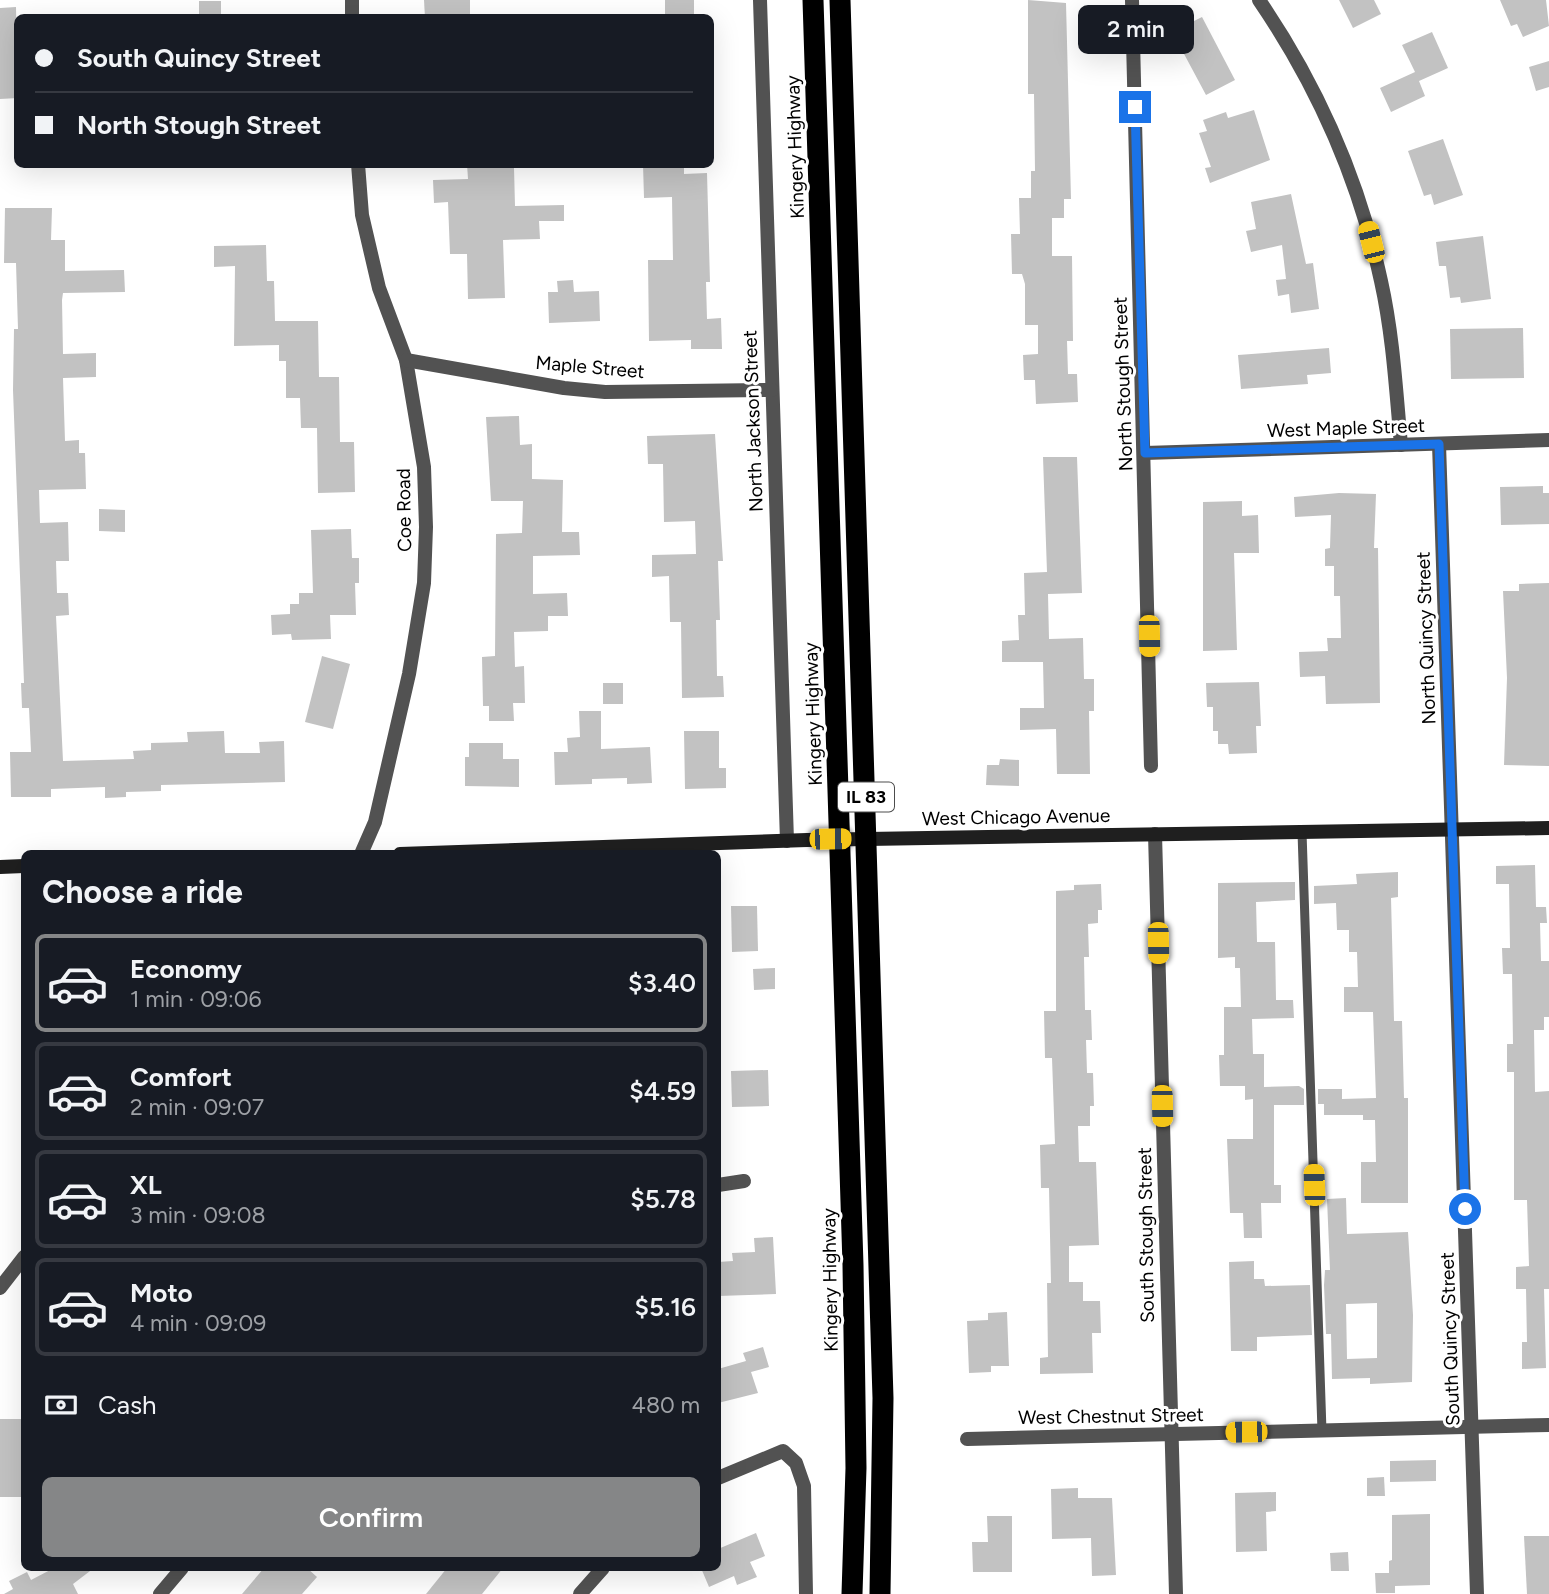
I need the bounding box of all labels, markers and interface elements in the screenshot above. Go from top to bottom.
callout: 2 min [1077,6,1193,55]
text: 2 min [1107,15,1165,43]
text: South Quincy Street [77,42,321,74]
street label: Kingery Highway [781,75,809,219]
route end [1119,91,1151,123]
text: North Stough Street [77,109,321,141]
car [1356,219,1387,265]
street label: North Stough Street [1108,296,1138,472]
street label: North Jackson Street [738,330,768,512]
street label: Maple Street [534,351,646,383]
street label: West Maple Street [1267,414,1425,442]
street label: Coe Road [392,468,416,552]
street label: North Quincy Street [1411,551,1441,725]
car [1139,615,1160,657]
street label: Kingery Highway [799,642,827,786]
road number: IL 83 [838,782,894,812]
street label: West Chicago Avenue [922,804,1110,830]
car [809,828,852,850]
text: Choose a ride [42,873,243,911]
car [1148,922,1169,964]
icon: car [46,952,109,1015]
text: Economy [130,953,242,985]
text: $3.40 [628,967,696,999]
text: 1 min · 09:06 [130,985,261,1013]
icon: car [46,1060,109,1123]
text: Comfort [130,1061,232,1093]
text: $4.59 [629,1075,696,1107]
car [1152,1085,1173,1127]
text: 2 min · 09:07 [130,1093,264,1121]
street label: South Stough Street [1133,1147,1159,1323]
car [1303,1164,1326,1206]
icon: car [46,1168,109,1231]
text: XL [130,1169,162,1201]
text: $5.78 [630,1183,696,1215]
route start [1449,1193,1481,1225]
text: 3 min · 09:08 [130,1201,266,1229]
street label: Kingery Highway [817,1208,843,1352]
street label: South Quincy Street [1435,1252,1465,1426]
icon: car [46,1276,109,1339]
text: Moto [130,1277,193,1309]
text: $5.16 [635,1291,696,1323]
text: 4 min · 09:09 [130,1309,266,1337]
icon: cash [42,1386,80,1424]
text: Cash [98,1389,157,1421]
text: 480 m [632,1391,700,1419]
street label: West Chestnut Street [1018,1403,1204,1429]
car [1225,1421,1268,1443]
button: Confirm [42,1477,700,1557]

